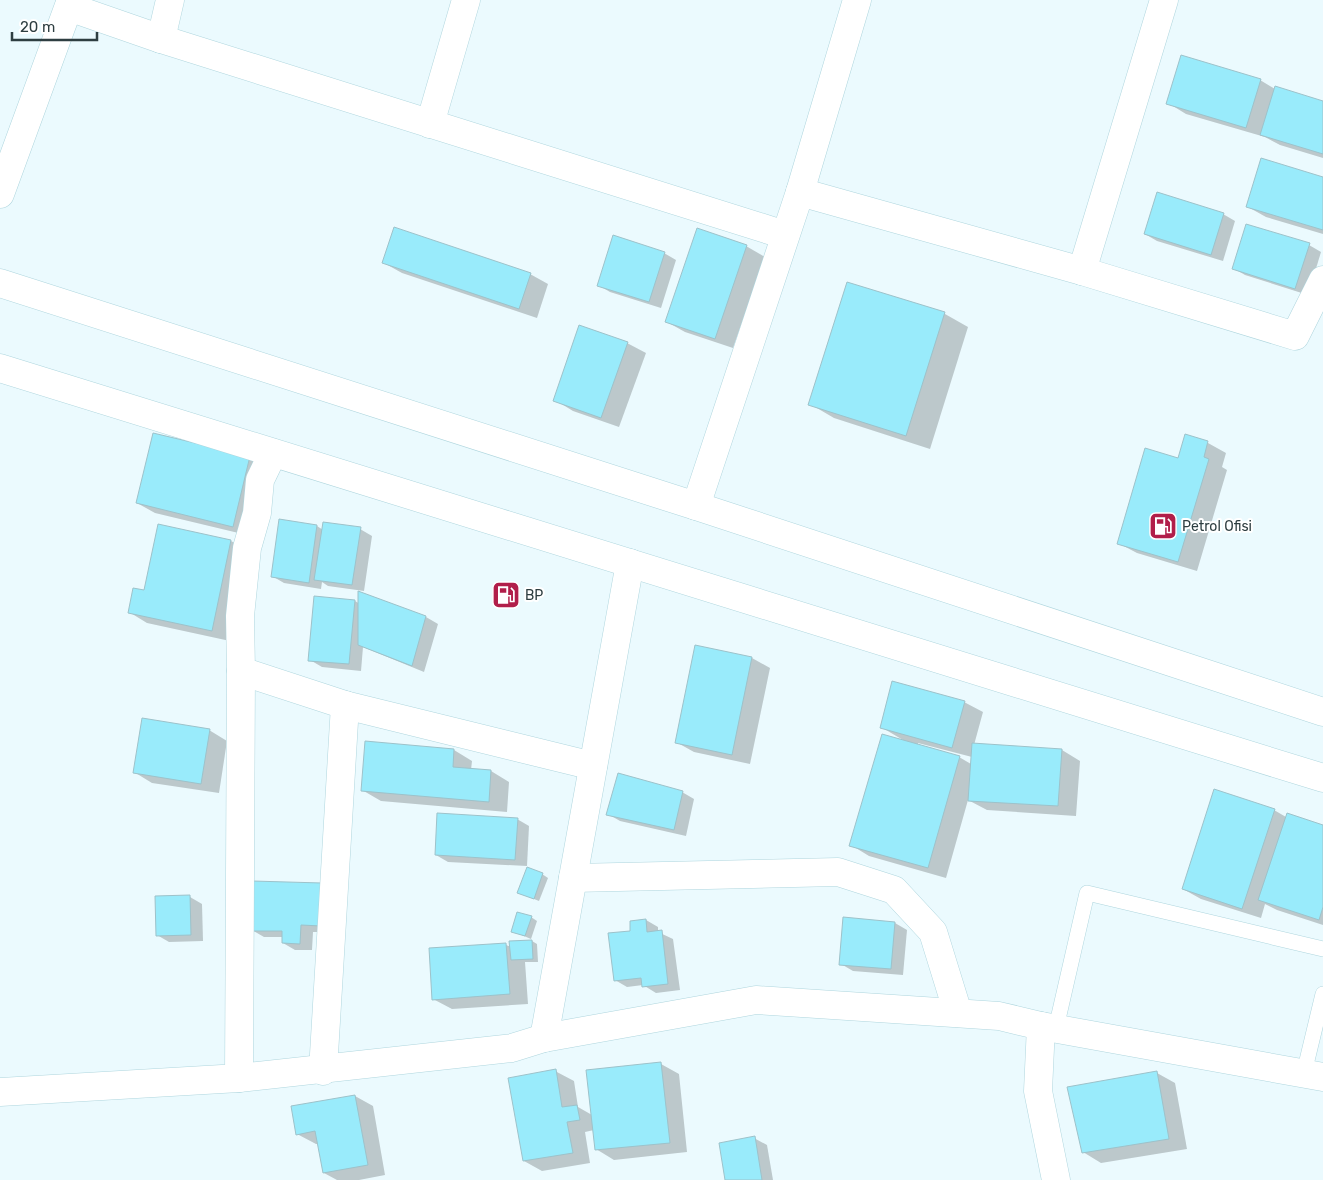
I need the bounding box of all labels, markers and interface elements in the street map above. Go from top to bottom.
scale bar [12,10,98,42]
text: 20 m [20,18,55,36]
fuel station icon: Petrol Ofisi [1148,511,1178,541]
place label: Petrol Ofisi [1182,518,1252,535]
fuel station icon: BP [491,580,521,610]
place label: BP [525,587,543,604]

